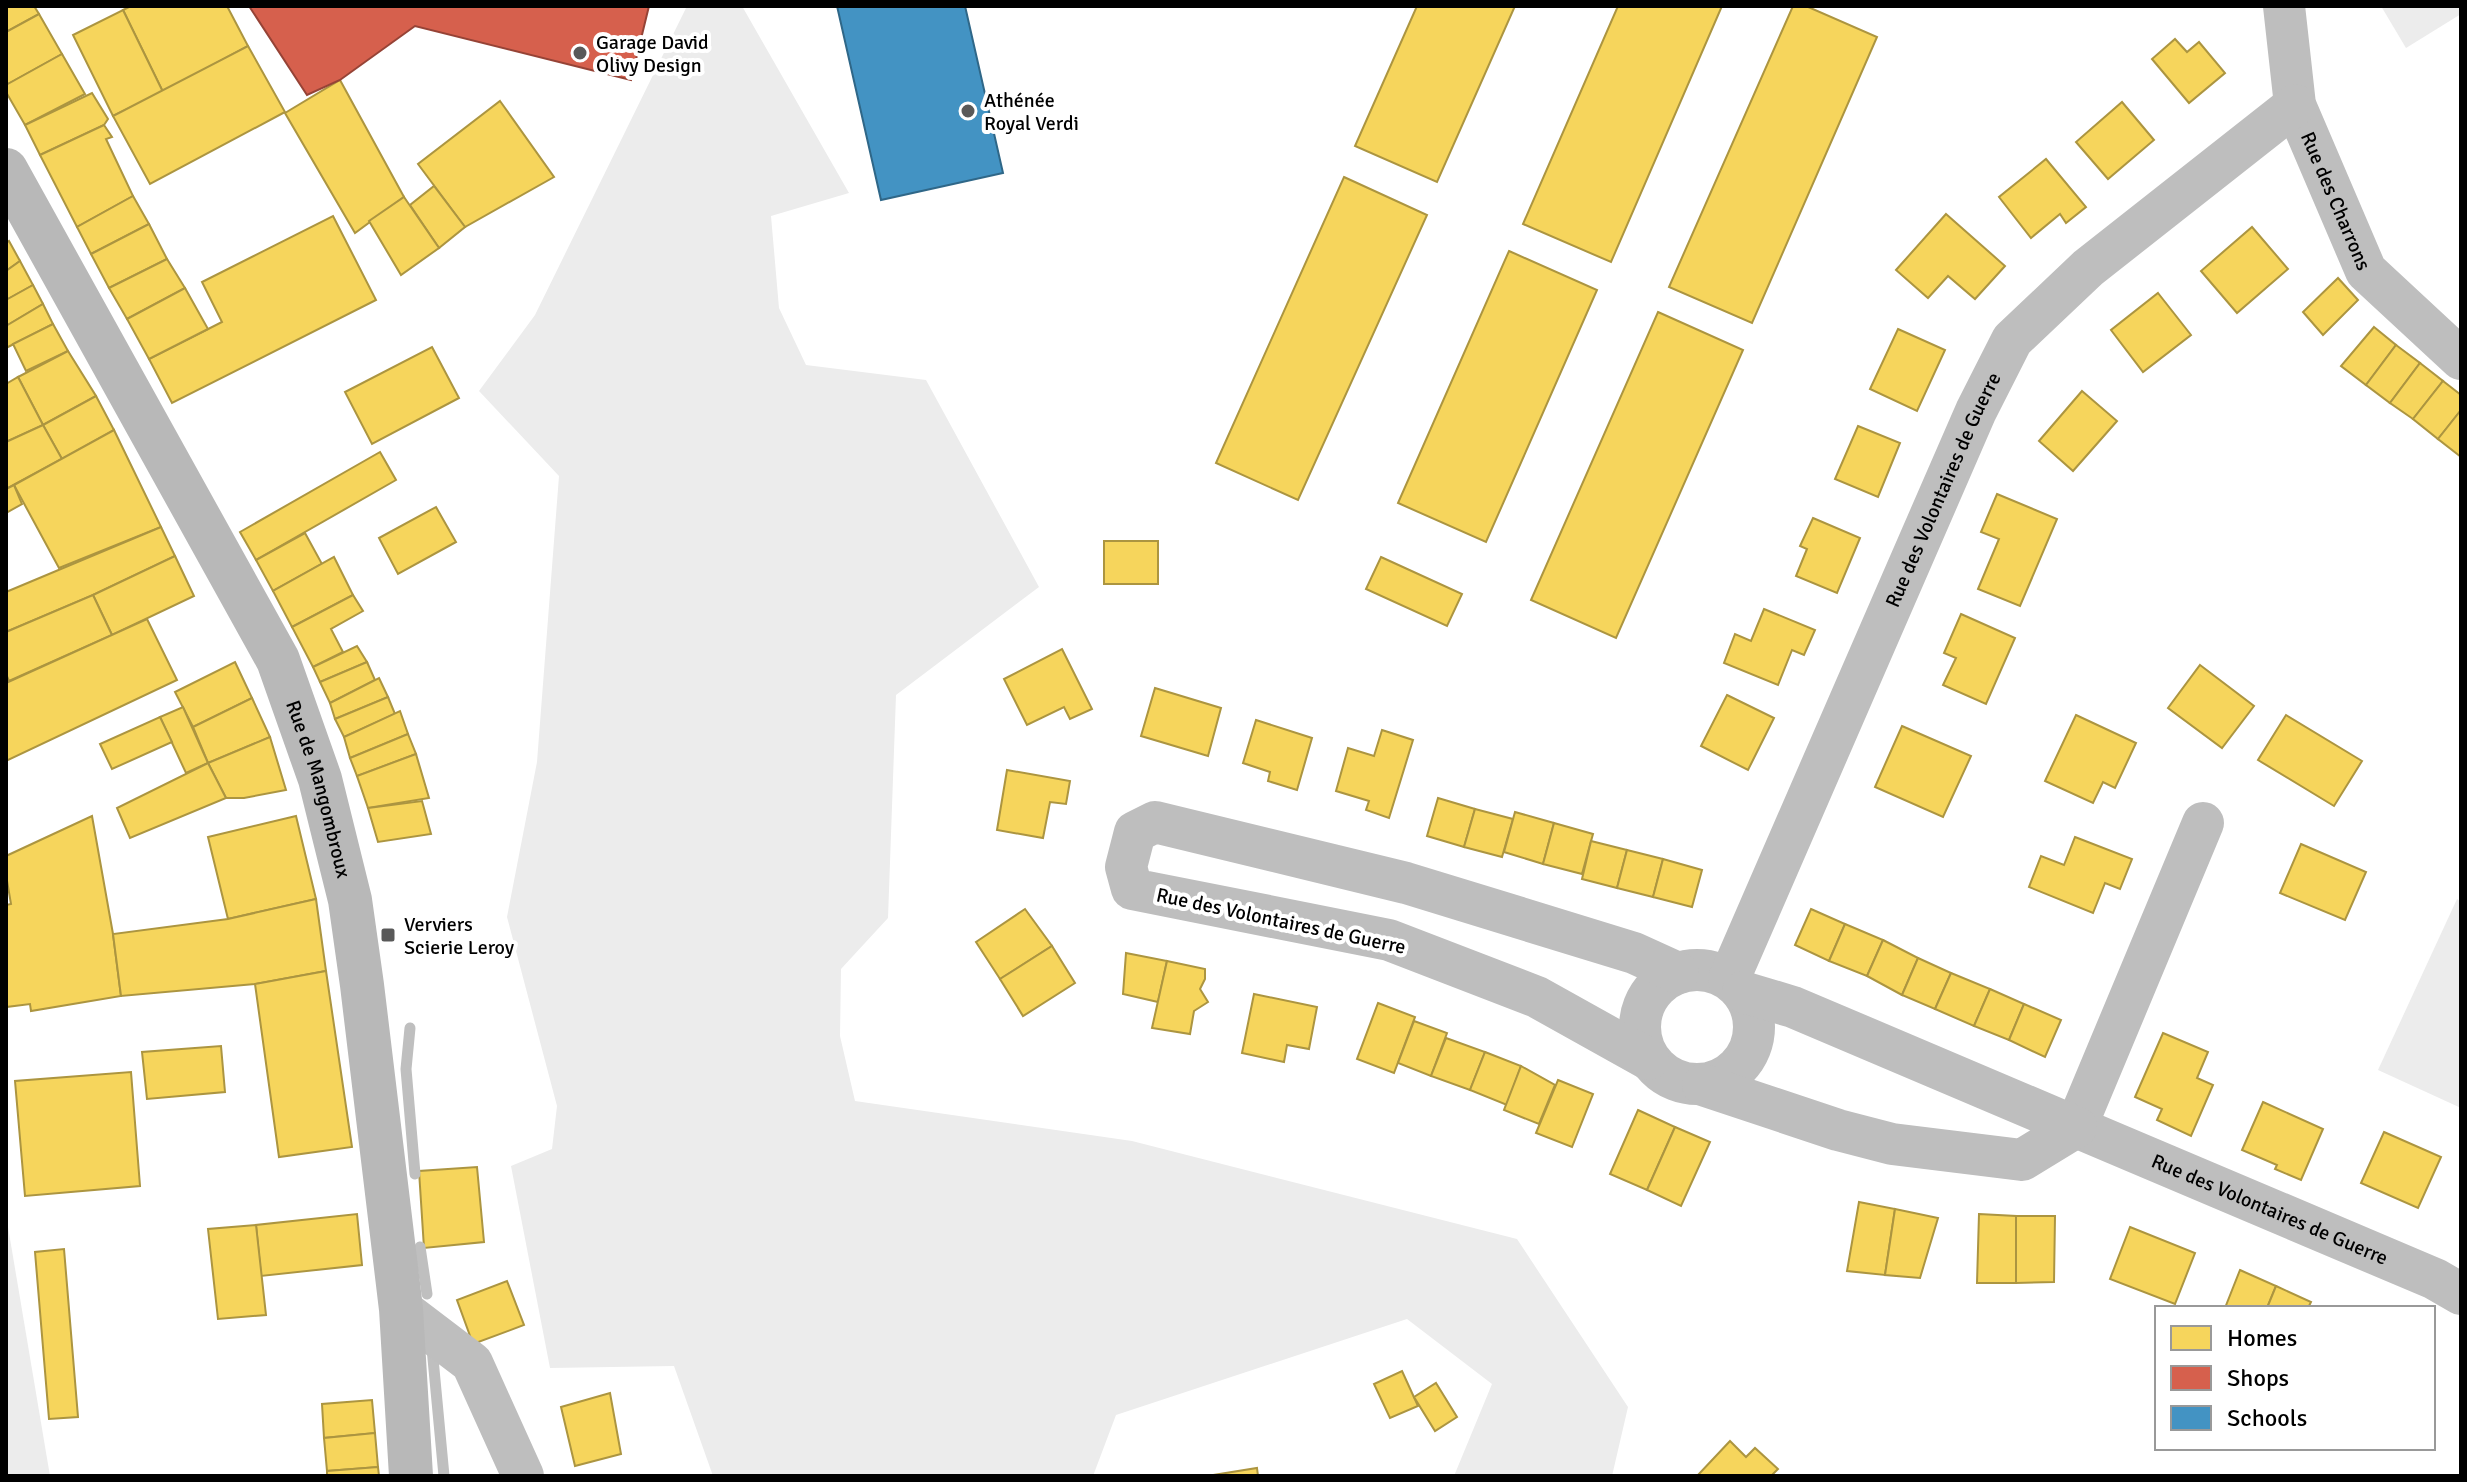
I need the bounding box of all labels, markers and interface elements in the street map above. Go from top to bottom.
place label: Garage David Olivy Design [596,30,709,78]
marker: Garage David Olivy Design [571,44,589,62]
place label: Athénée Royal Verdi [984,88,1079,136]
marker: Athénée Royal Verdi [959,102,977,120]
street label: Rue des Charrons [2295,128,2377,274]
street label: Rue des Volontaires de Guerre [1880,368,2006,611]
street label: Rue de Mangombroux [281,697,357,880]
street label: Rue des Volontaires de Guerre [1154,882,1408,960]
place label: Verviers Scierie Leroy [404,912,515,960]
marker: Verviers Scierie Leroy [379,926,397,944]
street label: Rue des Volontaires de Guerre [2148,1148,2392,1270]
legend [2155,1306,2435,1450]
text: Homes [2227,1323,2297,1353]
text: Shops [2227,1363,2289,1393]
text: Schools [2227,1403,2307,1433]

